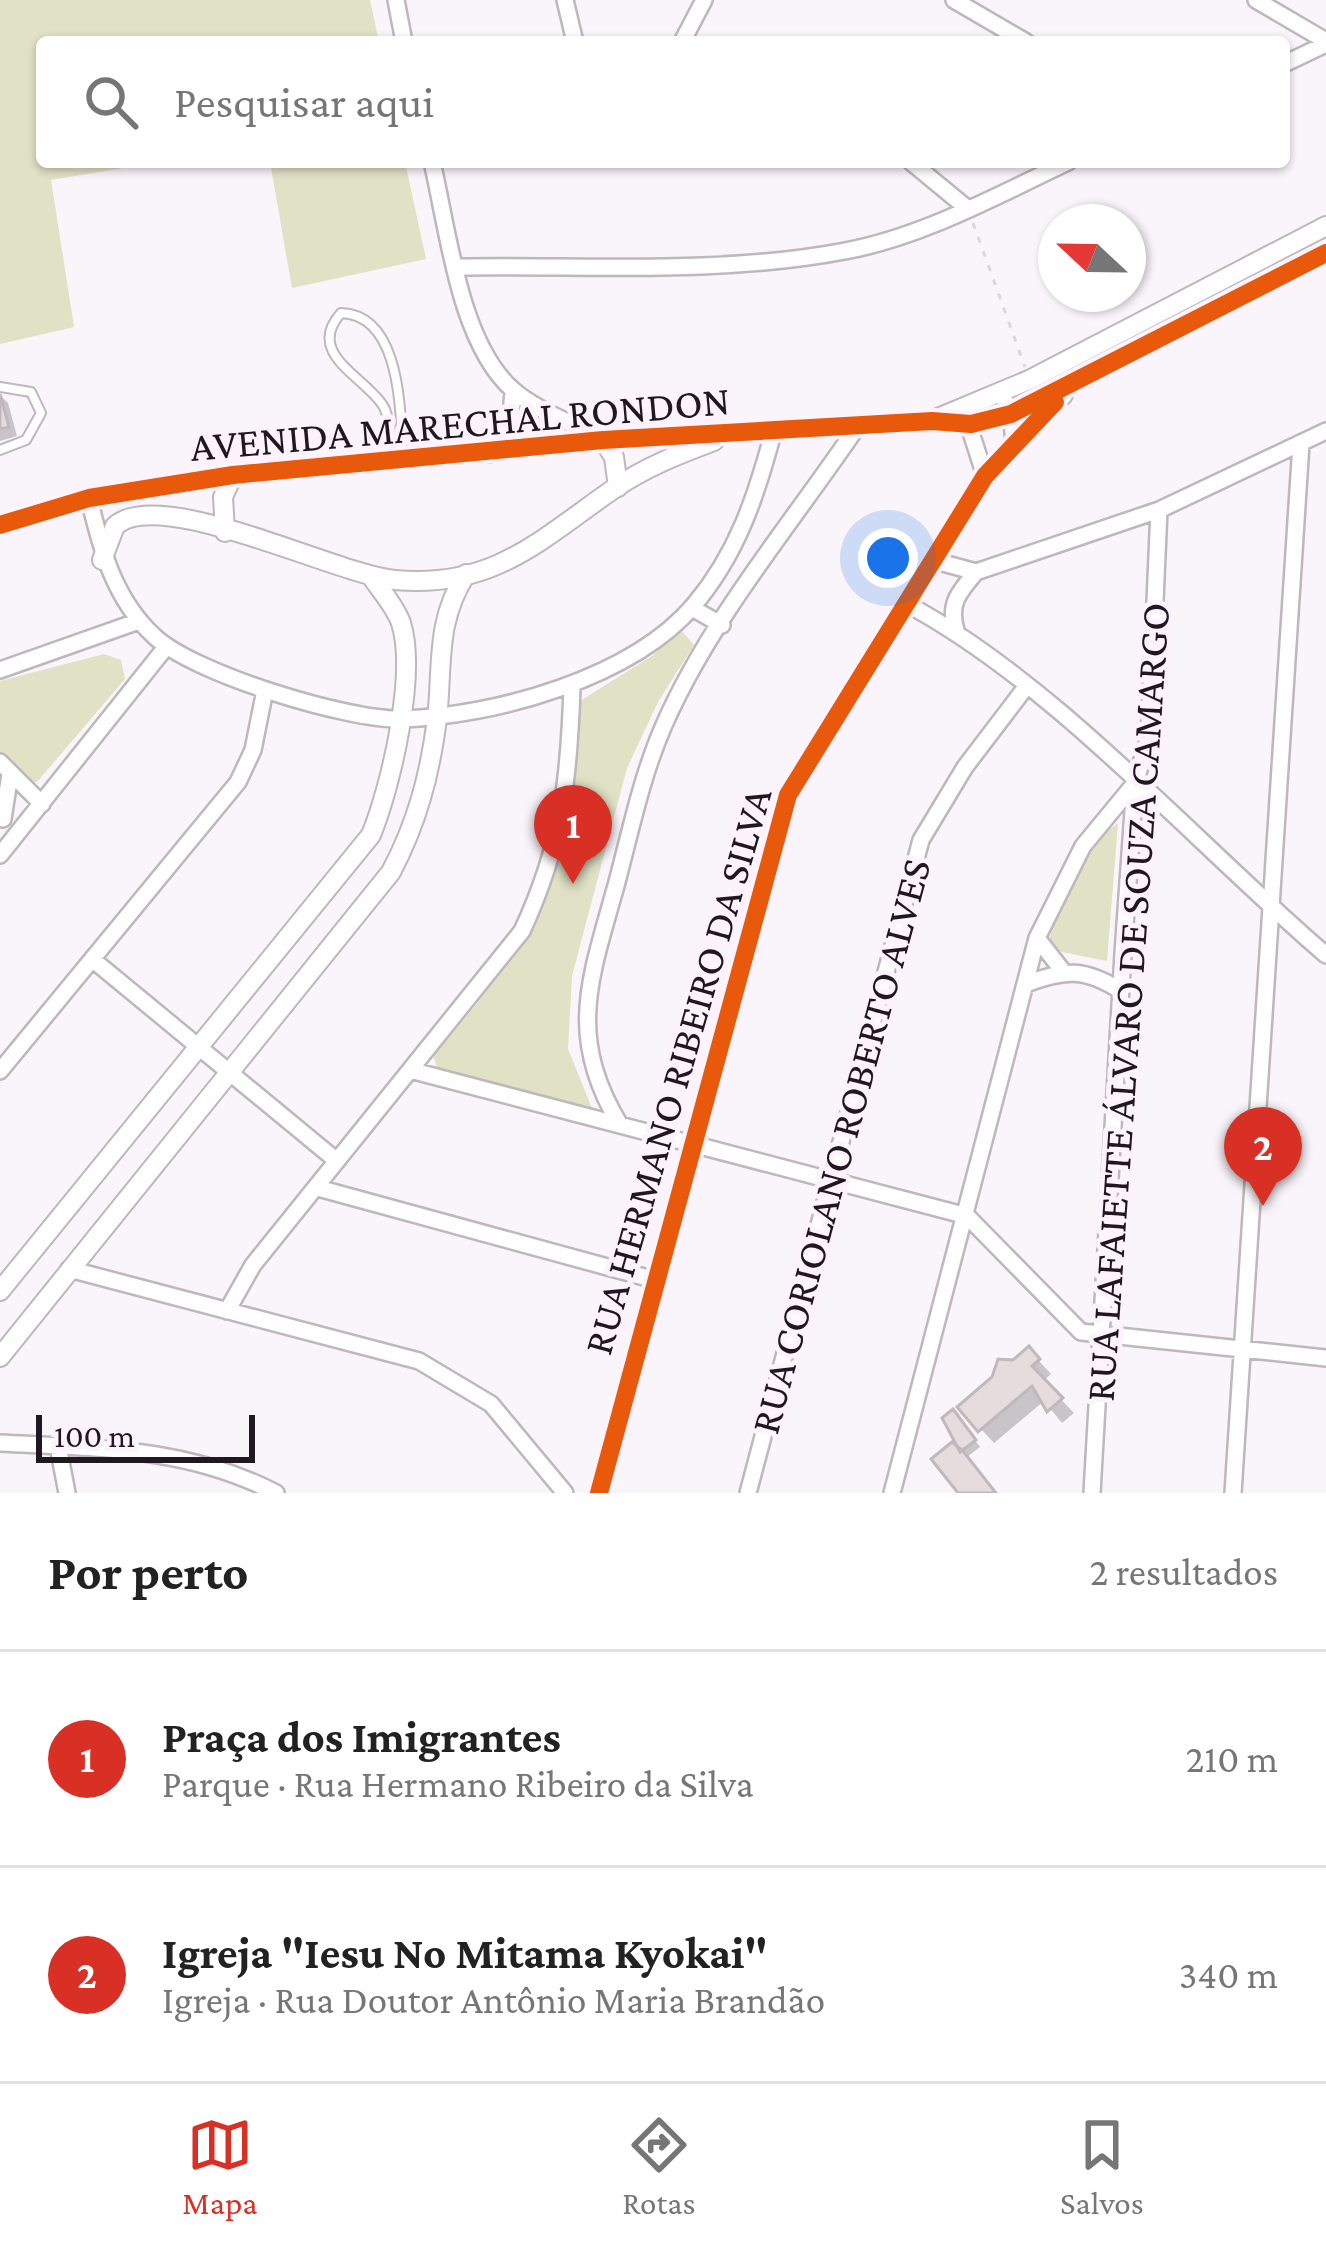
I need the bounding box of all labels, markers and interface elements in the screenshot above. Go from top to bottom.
search box [36,36,1290,168]
icon: search [78,69,144,135]
text: Pesquisar aqui [174,77,434,127]
north arrow [1038,204,1146,312]
street label: AVENIDA MARECHAL RONDON [188,376,732,470]
your location [858,528,918,588]
street label: RUA LAFAIETTE ÁLVARO DE SOUZA CAMARGO [1076,601,1178,1403]
street label: RUA HERMANO RIBEIRO DA SILVA [573,782,781,1360]
pin: 1 [534,785,612,884]
street label: RUA CORIOLANO ROBERTO ALVES [741,853,939,1439]
pin: 2 [1224,1107,1302,1206]
scale bar [36,1409,255,1462]
text: 100 m [54,1417,135,1454]
text: Por perto [48,1543,249,1600]
text: 2 resultados [1090,1550,1278,1593]
text: Praça dos Imigrantes [162,1712,561,1762]
text: 1 [80,1737,94,1780]
text: 210 m [1186,1737,1278,1780]
text: Parque · Rua Hermano Ribeiro da Silva [162,1762,754,1805]
text: Igreja "Iesu No Mitama Kyokai" [162,1928,768,1978]
text: 2 [77,1953,97,1996]
text: 340 m [1179,1953,1278,1996]
text: Igreja · Rua Doutor Antônio Maria Brandão [162,1978,825,2021]
tab: Mapa [182,2112,258,2221]
tab: Rotas [622,2112,695,2221]
tab: Salvos [1060,2112,1144,2221]

